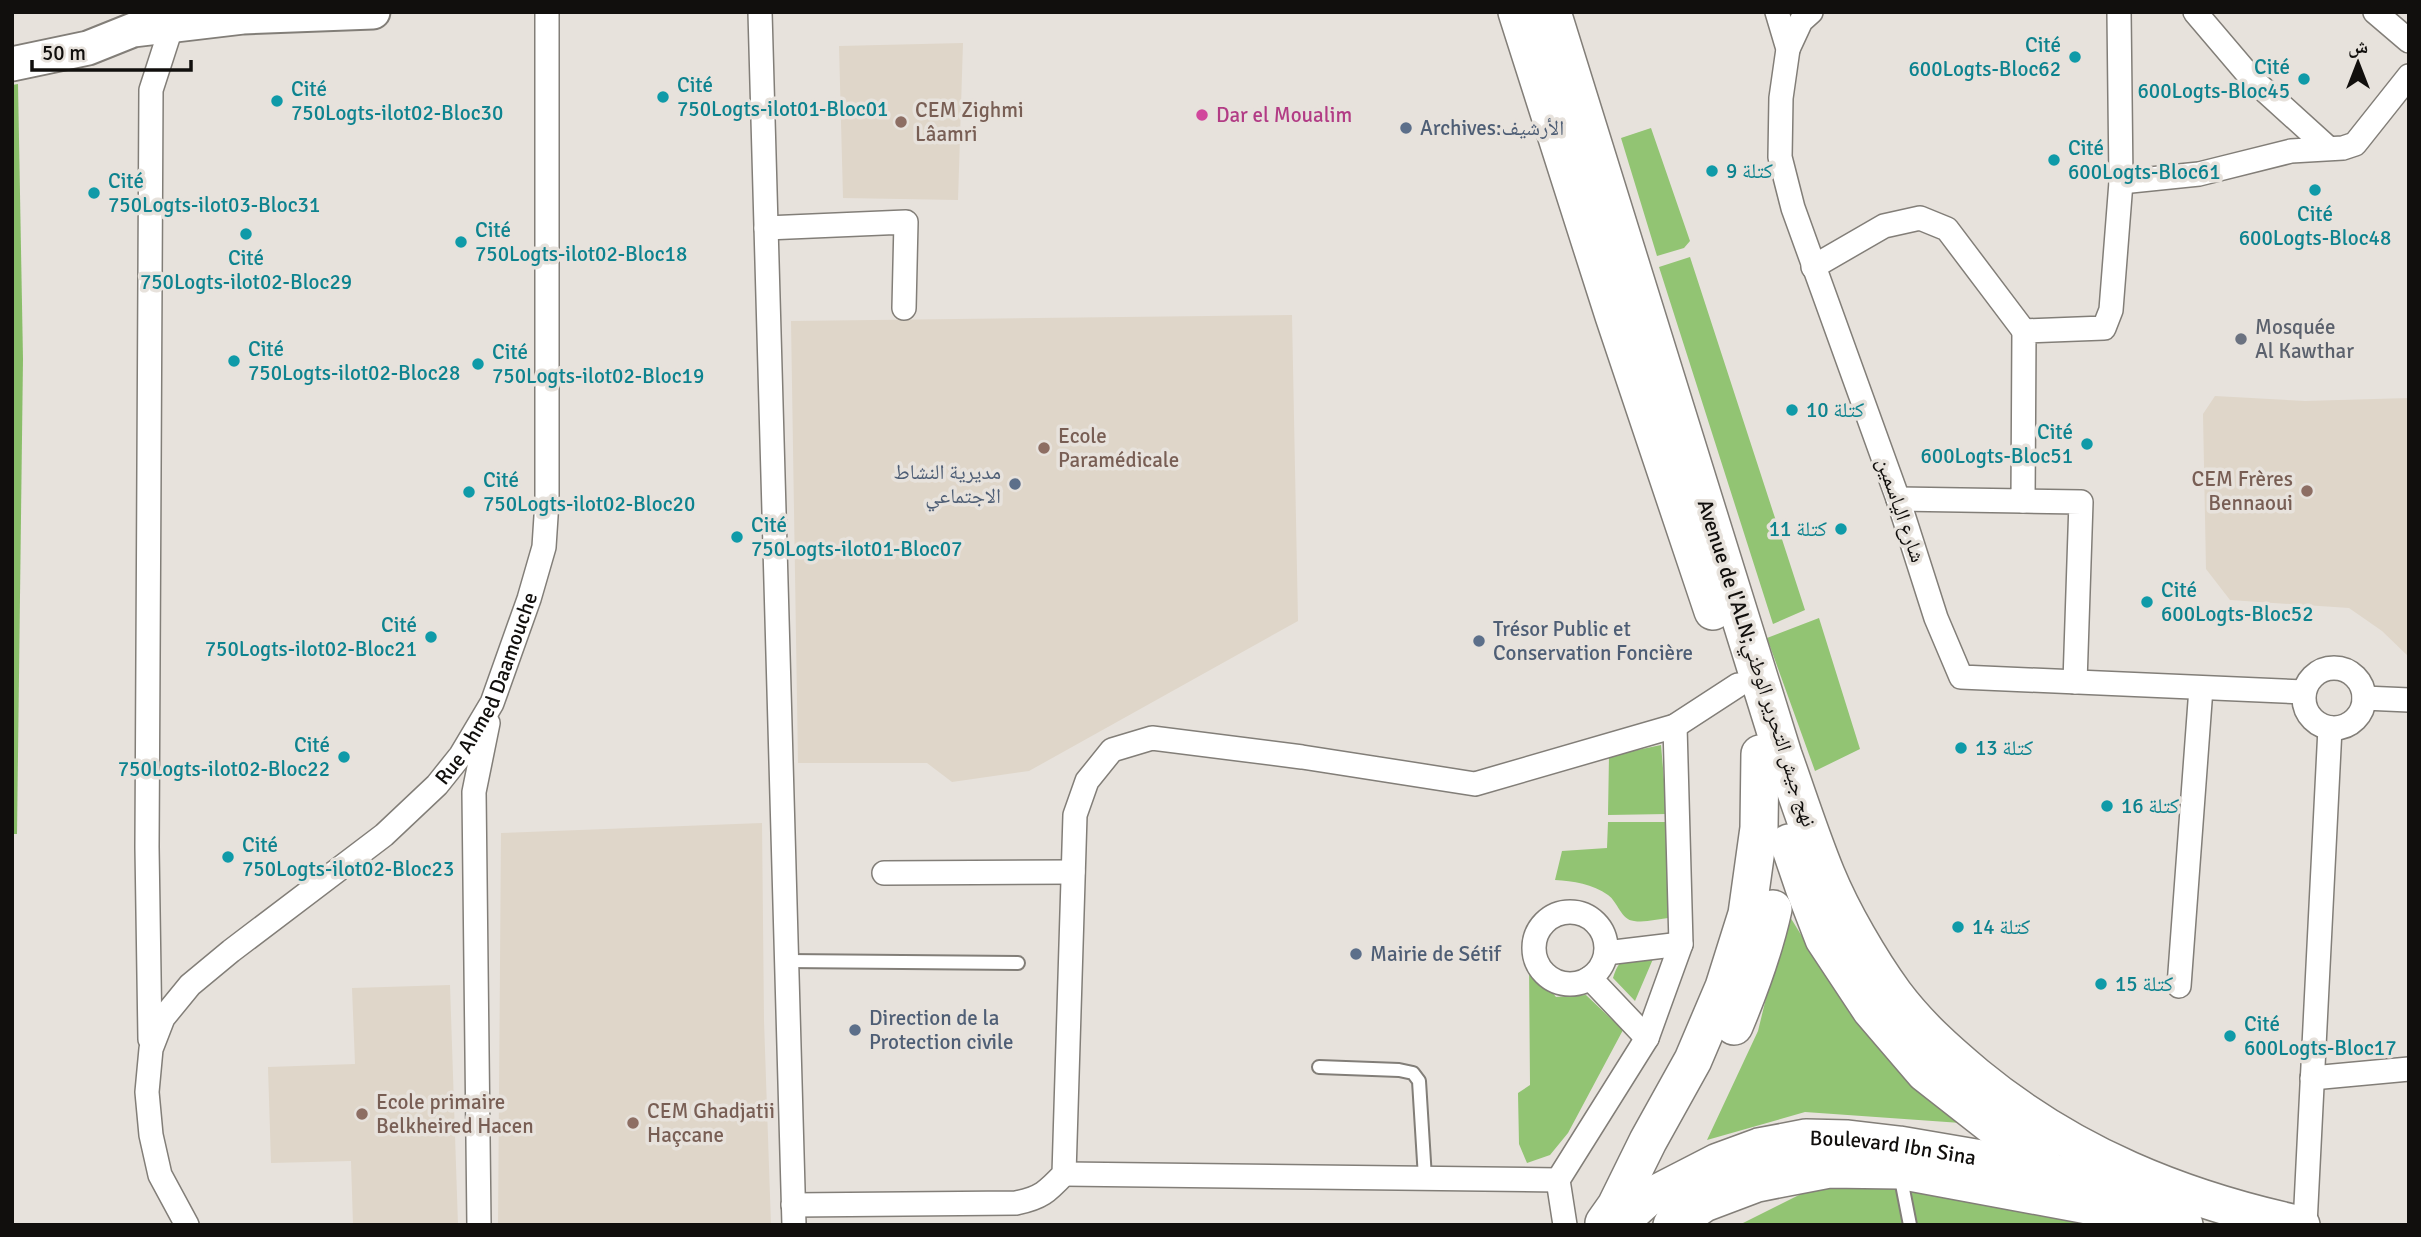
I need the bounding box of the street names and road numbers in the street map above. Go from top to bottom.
street label: شارع الياسمين [1871,454,1931,566]
street label: Avenue de l'ALN;نهج جيش التحرير الوطني [1689,496,1822,831]
street label: Rue Ahmed Daamouche [429,589,543,790]
street label: Boulevard Ibn Sina [1809,1125,1978,1171]

